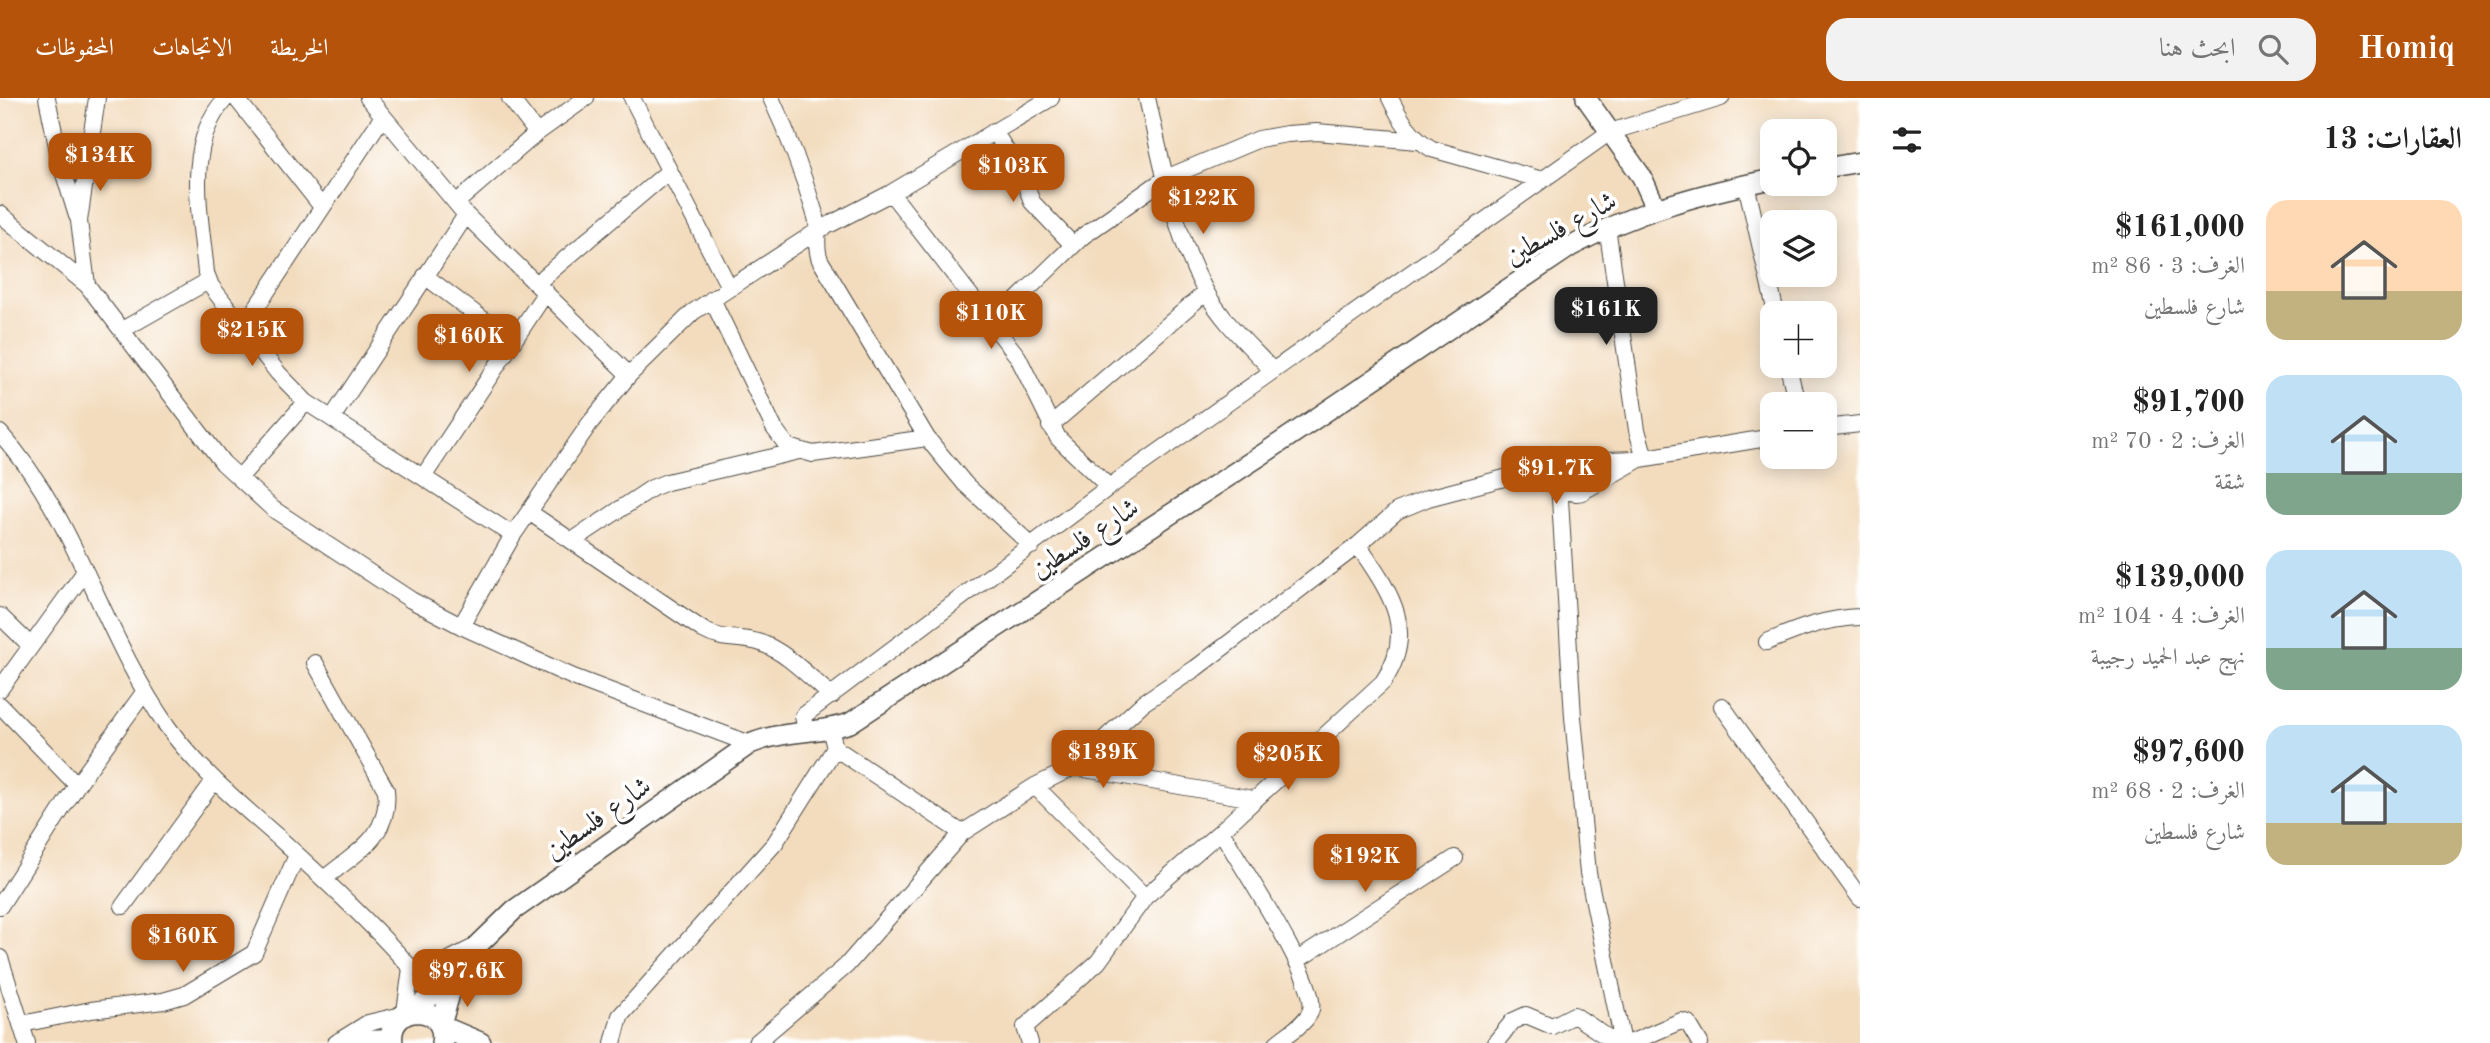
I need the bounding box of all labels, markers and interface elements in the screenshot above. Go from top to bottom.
search box [1826,18,2316,81]
icon: search [2254,30,2292,68]
text: Homiq [2358,33,2455,66]
text: ابحث هنا [2159,36,2236,62]
text: المحفوظات [35,37,114,61]
text: الاتجاهات [152,37,232,61]
text: الخريطة [270,37,329,61]
map controls [1760,119,1837,469]
button: locate [1760,119,1837,196]
icon: filters [1888,121,1926,159]
text: العقارات: 13 [2323,125,2462,155]
pin: $134K [51,134,149,193]
text: $134K [64,144,136,167]
pin: $103K [964,144,1062,204]
text: $103K [977,155,1049,178]
pin: $122K [1154,176,1252,236]
text: $122K [1167,187,1239,210]
street label: شارع فلسطين [1501,188,1625,278]
button: layers [1760,210,1837,287]
text: $161,000 [2115,213,2245,243]
icon: home [2322,228,2406,312]
text: الغرف: 3 · 86 m² [2091,255,2245,278]
pin: $161K [1557,288,1655,347]
pin: $110K [942,292,1040,351]
text: شارع فلسطين [2144,296,2245,319]
text: $161K [1570,298,1642,321]
button: + [1760,301,1837,378]
text: $110K [955,302,1027,325]
pin: $215K [203,308,301,368]
pin: $160K [420,314,518,374]
text: $215K [216,319,288,342]
text: $160K [433,325,505,348]
text: $91,700 [2132,388,2245,418]
button: − [1760,392,1837,469]
icon: home [2322,403,2406,487]
text: الغرف: 2 · 70 m² [2091,430,2245,453]
pin: $91.7K [1499,446,1613,506]
text: $91.7K [1517,457,1595,480]
text: شقة [2215,471,2245,494]
street label: شارع فلسطين [1026,494,1149,591]
text: $139,000 [2115,563,2245,593]
icon: home [2322,578,2406,662]
text: الغرف: 4 · 104 m² [2078,605,2245,628]
text: نهج عبد الحميد رجيبة [2091,646,2245,669]
pin: $139K [1054,730,1152,790]
pin: $205K [1239,732,1337,792]
text: $97,600 [2132,738,2245,768]
text: $139K [1067,741,1139,764]
text: $205K [1252,743,1324,766]
icon: home [2322,753,2406,837]
street label: شارع فلسطين [540,773,661,872]
text: الغرف: 2 · 68 m² [2091,780,2245,803]
text: شارع فلسطين [2144,821,2245,844]
pin: $192K [1316,834,1414,894]
text: $192K [1329,845,1401,868]
pin: $160K [134,914,232,974]
text: $160K [147,925,219,948]
pin: $97.6K [410,950,524,1009]
text: $97.6K [428,960,506,983]

